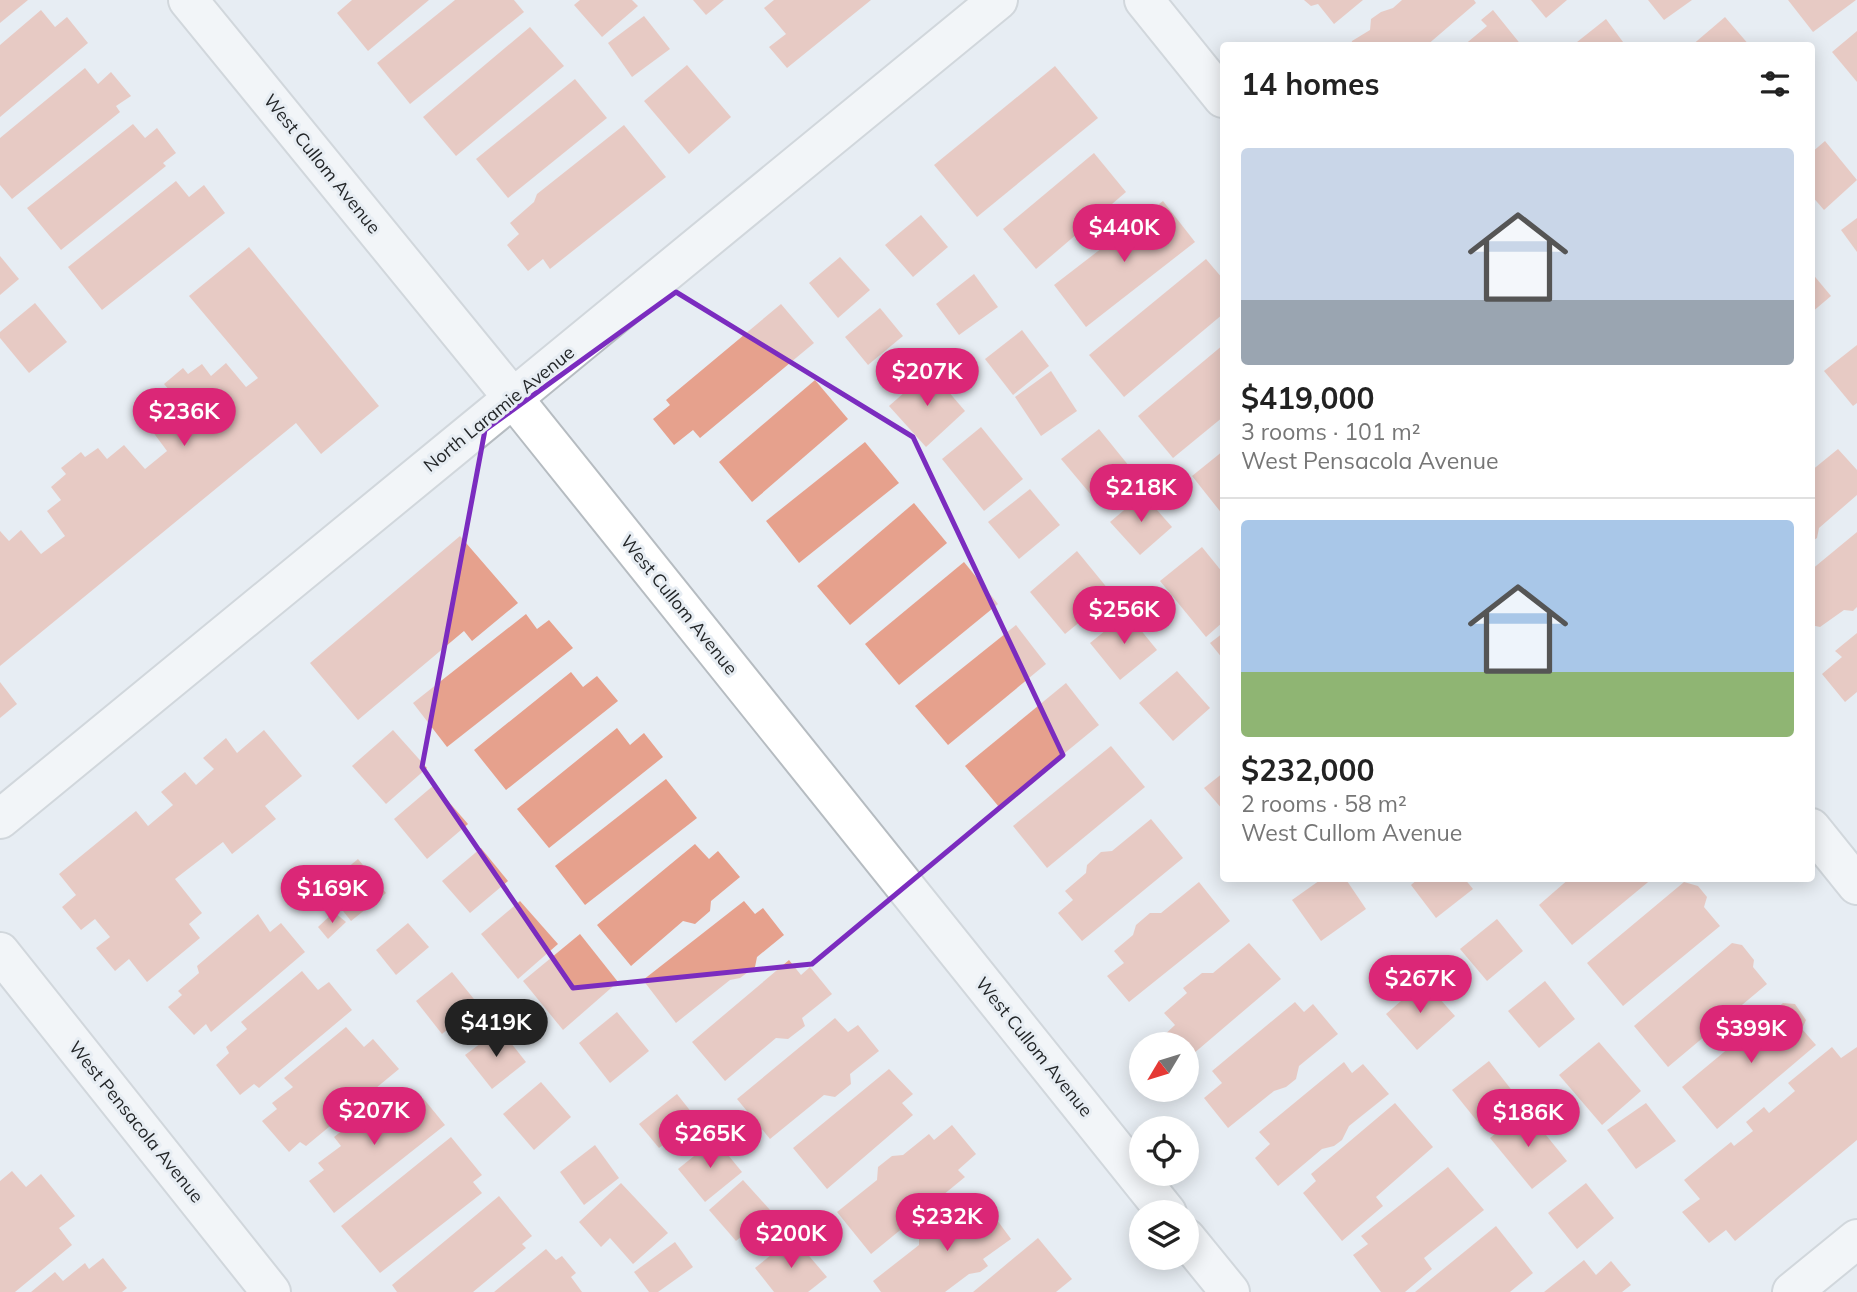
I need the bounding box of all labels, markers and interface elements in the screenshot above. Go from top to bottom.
text: 14 homes [1241,65,1380,103]
icon: filters [1756,65,1794,103]
street label: West Cullom Avenue [259,89,386,238]
icon: home [1455,194,1581,320]
pin: $440K [1075,204,1173,264]
text: $440K [1089,212,1159,241]
street label: North Laramie Avenue [419,341,579,477]
pin: $207K [878,348,976,408]
text: $207K [892,356,962,385]
text: $419,000 [1241,379,1374,417]
pin: $236K [135,388,233,448]
text: $236K [149,396,219,425]
text: 3 rooms · 101 m² [1241,417,1421,446]
text: West Pensacola Avenue [1241,446,1498,475]
pin: $218K [1092,464,1190,524]
text: $218K [1106,472,1176,501]
street label: West Cullom Avenue [616,530,743,679]
icon: home [1455,566,1581,692]
pin: $256K [1075,586,1173,646]
text: $256K [1089,594,1159,623]
text: $232,000 [1241,751,1374,789]
text: 2 rooms · 58 m² [1241,789,1407,818]
text: West Cullom Avenue [1241,818,1462,847]
pin: $169K [283,866,381,925]
text: $169K [297,873,367,902]
pin: $267K [1371,956,1469,1015]
text: $267K [1385,963,1455,992]
street label: West Cullom Avenue [971,972,1098,1121]
pin: $419K [447,1000,545,1059]
pin: $399K [1702,1006,1800,1065]
text: $419K [461,1007,531,1036]
text: $399K [1716,1013,1786,1042]
north arrow [1129,1032,1199,1102]
map controls [1129,1032,1199,1270]
street label: West Pensacola Avenue [64,1036,209,1207]
pin: $207K [325,1088,423,1147]
pin: $186K [1479,1090,1577,1149]
text: $207K [339,1095,409,1124]
text: $186K [1493,1097,1563,1126]
pin: $265K [661,1110,759,1170]
button: locate [1129,1116,1199,1186]
text: $265K [675,1118,745,1147]
pin: $232K [898,1194,996,1253]
button: layers [1129,1200,1199,1270]
text: $232K [912,1201,982,1230]
pin: $200K [742,1210,840,1270]
text: $200K [756,1218,826,1247]

